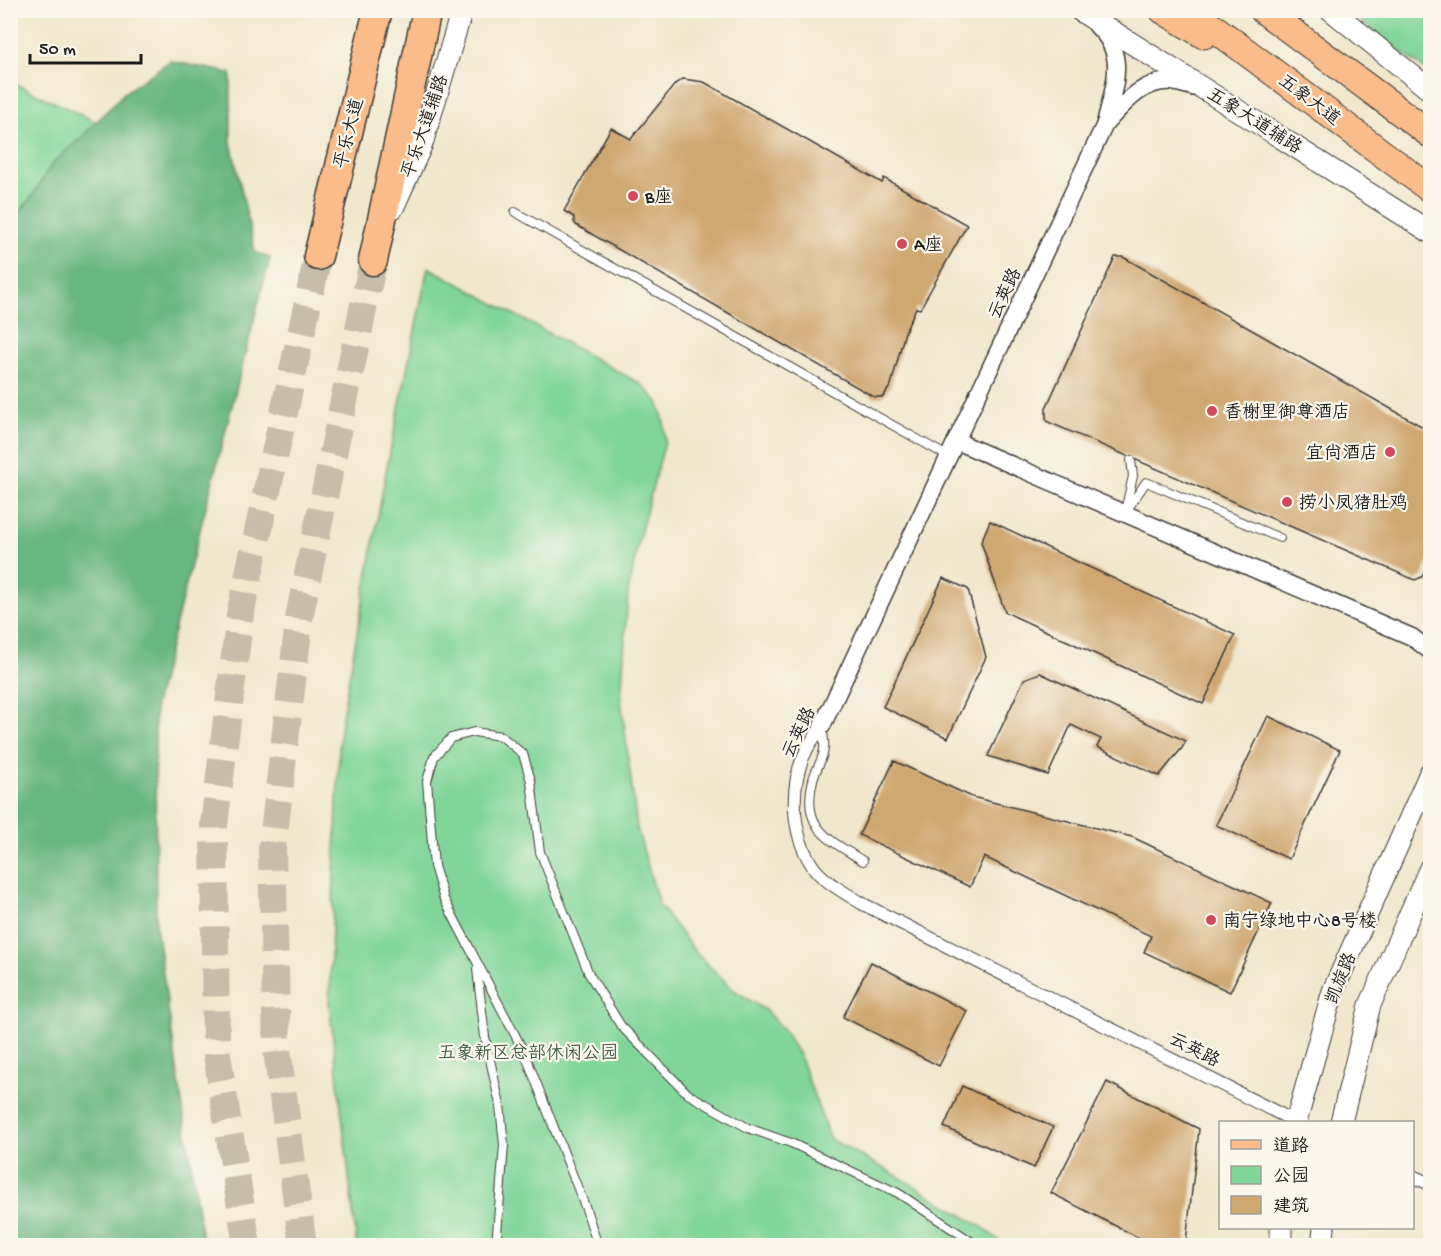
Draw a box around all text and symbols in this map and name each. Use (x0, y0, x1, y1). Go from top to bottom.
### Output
scale bar (30, 27, 141, 65)
text: 50 m (39, 40, 76, 61)
street label: 五象大道 (1273, 70, 1344, 131)
street label: 平乐大道辅路 (398, 72, 454, 181)
street label: 五象大道辅路 (1202, 84, 1306, 160)
street label: 平乐大道 (331, 96, 369, 171)
place label: B座 (644, 187, 672, 209)
marker: B座 (626, 189, 640, 203)
place label: A座 (914, 235, 943, 257)
marker: A座 (895, 237, 909, 251)
street label: 云英路 (984, 265, 1027, 323)
place label: 香榭里御尊酒店 (1224, 402, 1350, 424)
marker: 香榭里御尊酒店 (1205, 404, 1219, 418)
place label: 宜尚酒店 (1306, 443, 1378, 465)
marker: 宜尚酒店 (1383, 445, 1397, 459)
place label: 捞小凤猪肚鸡 (1299, 493, 1407, 515)
marker: 捞小凤猪肚鸡 (1280, 495, 1294, 509)
street label: 云英路 (778, 704, 822, 762)
place label: 南宁绿地中心8号楼 (1223, 911, 1377, 933)
marker: 南宁绿地中心8号楼 (1204, 913, 1218, 927)
street label: 凯旋路 (1322, 950, 1362, 1008)
street label: 云英路 (1165, 1029, 1223, 1073)
park label: 五象新区总部休闲公园 (438, 1043, 618, 1065)
legend (1219, 1121, 1414, 1229)
text: 道路 (1273, 1136, 1309, 1158)
text: 公园 (1273, 1166, 1309, 1188)
text: 建筑 (1273, 1196, 1309, 1218)

